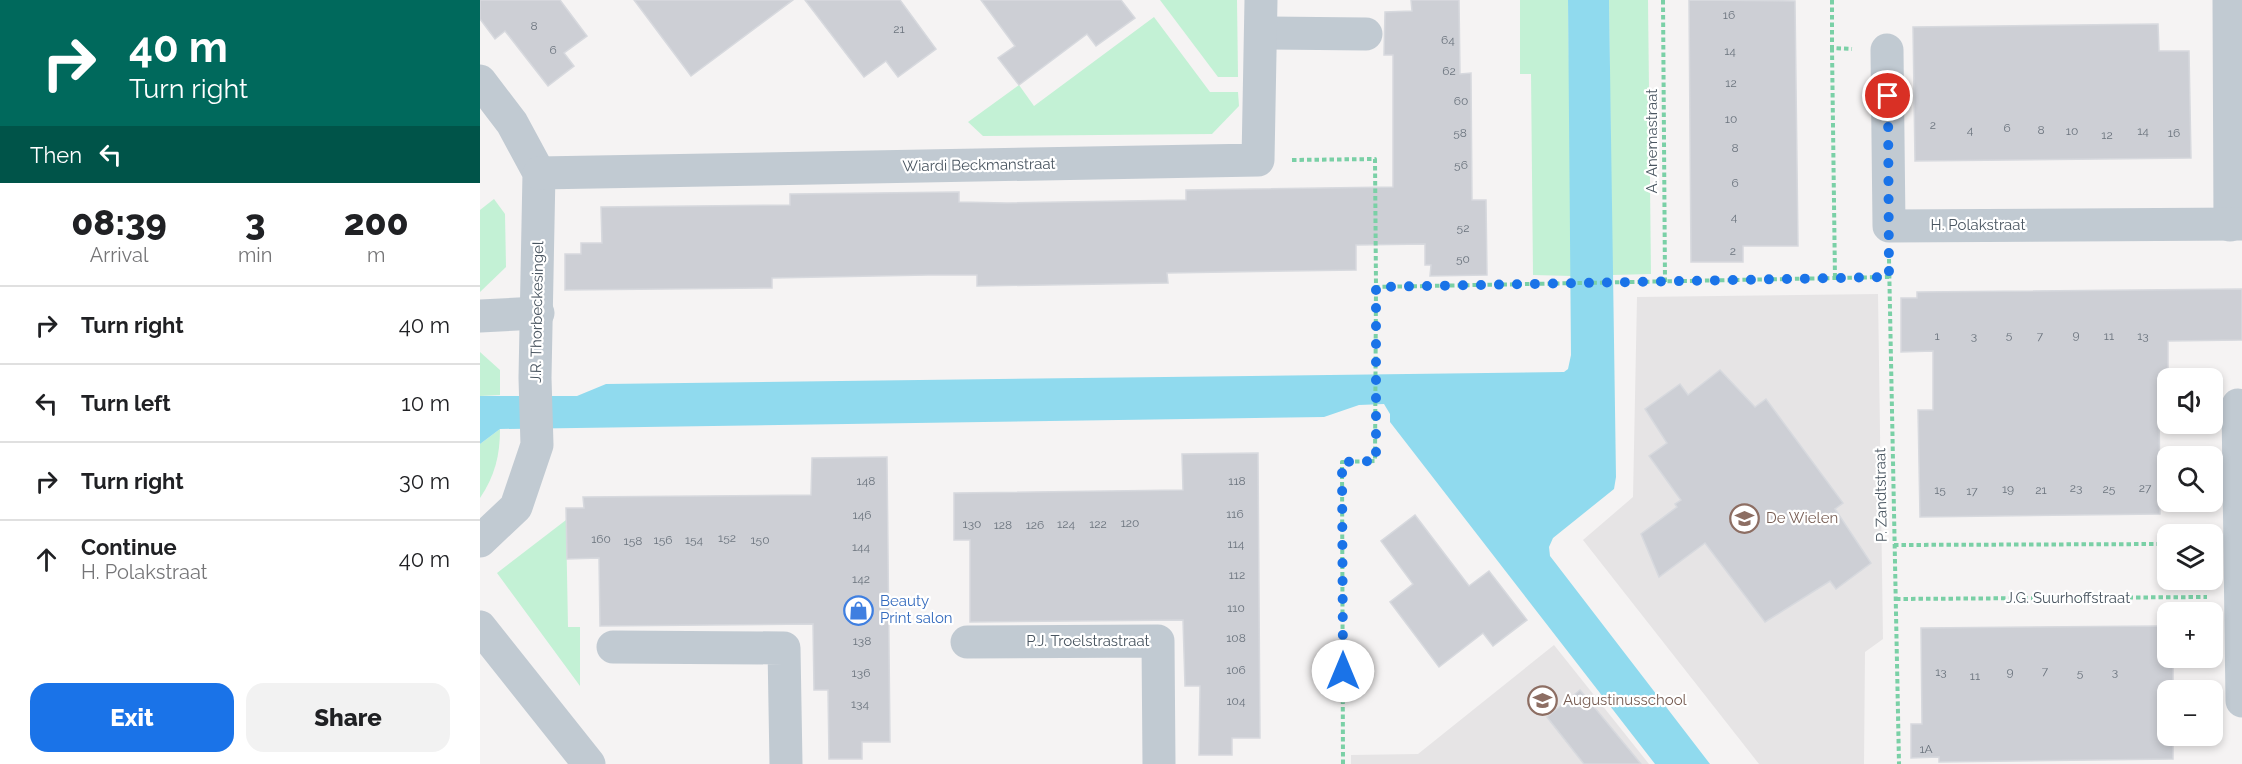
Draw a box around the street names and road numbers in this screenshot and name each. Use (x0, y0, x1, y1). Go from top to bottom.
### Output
street label: A. Anemastraat (1643, 89, 1661, 193)
street label: Wiardi Beckmanstraat (902, 155, 1056, 175)
street label: H. Polakstraat (1931, 216, 2025, 234)
street label: J.R. Thorbeckesingel (527, 240, 547, 383)
street label: P. Zandtstraat (1871, 448, 1891, 542)
street label: J.G. Suurhoffstraat (2006, 589, 2130, 607)
street label: P.J. Troelstrastraat (1026, 632, 1150, 650)

